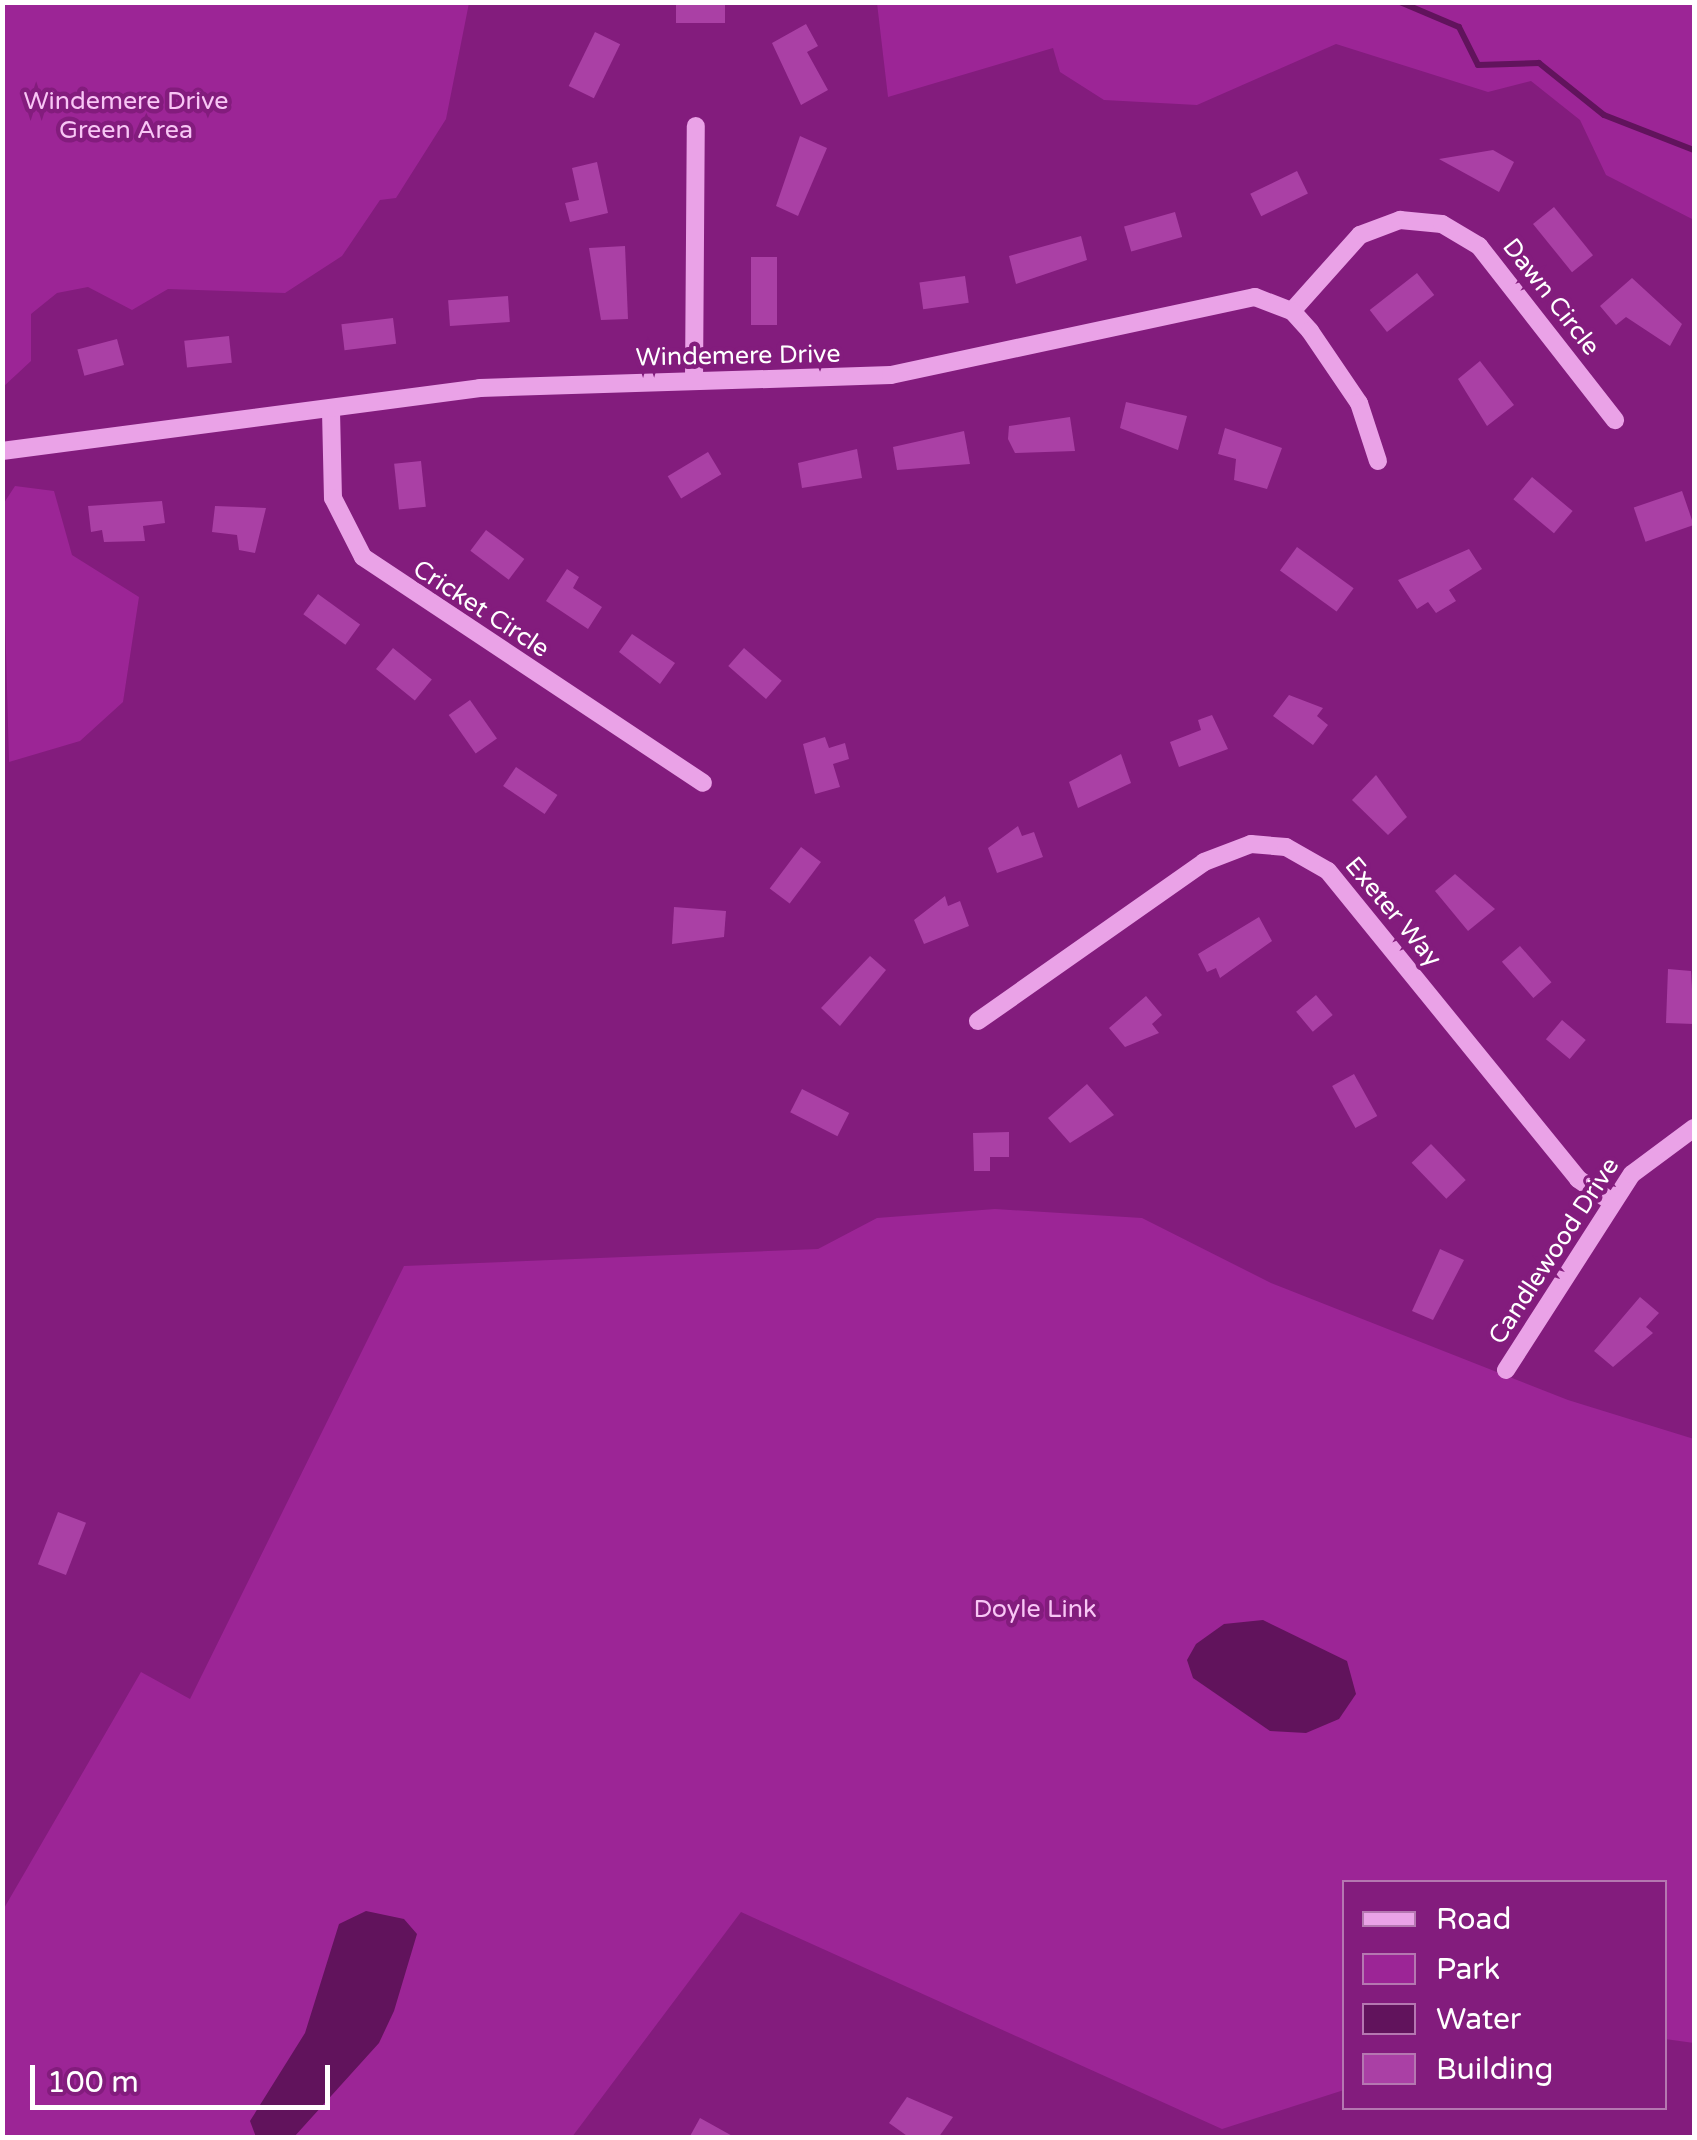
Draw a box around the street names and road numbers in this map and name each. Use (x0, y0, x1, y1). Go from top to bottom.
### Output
street label: Dawn Circle (1496, 232, 1606, 362)
street label: Windemere Drive (635, 339, 841, 373)
street label: Cricket Circle (407, 554, 555, 664)
street label: Exeter Way (1338, 851, 1448, 973)
street label: Candlewood Drive (1482, 1152, 1626, 1350)

